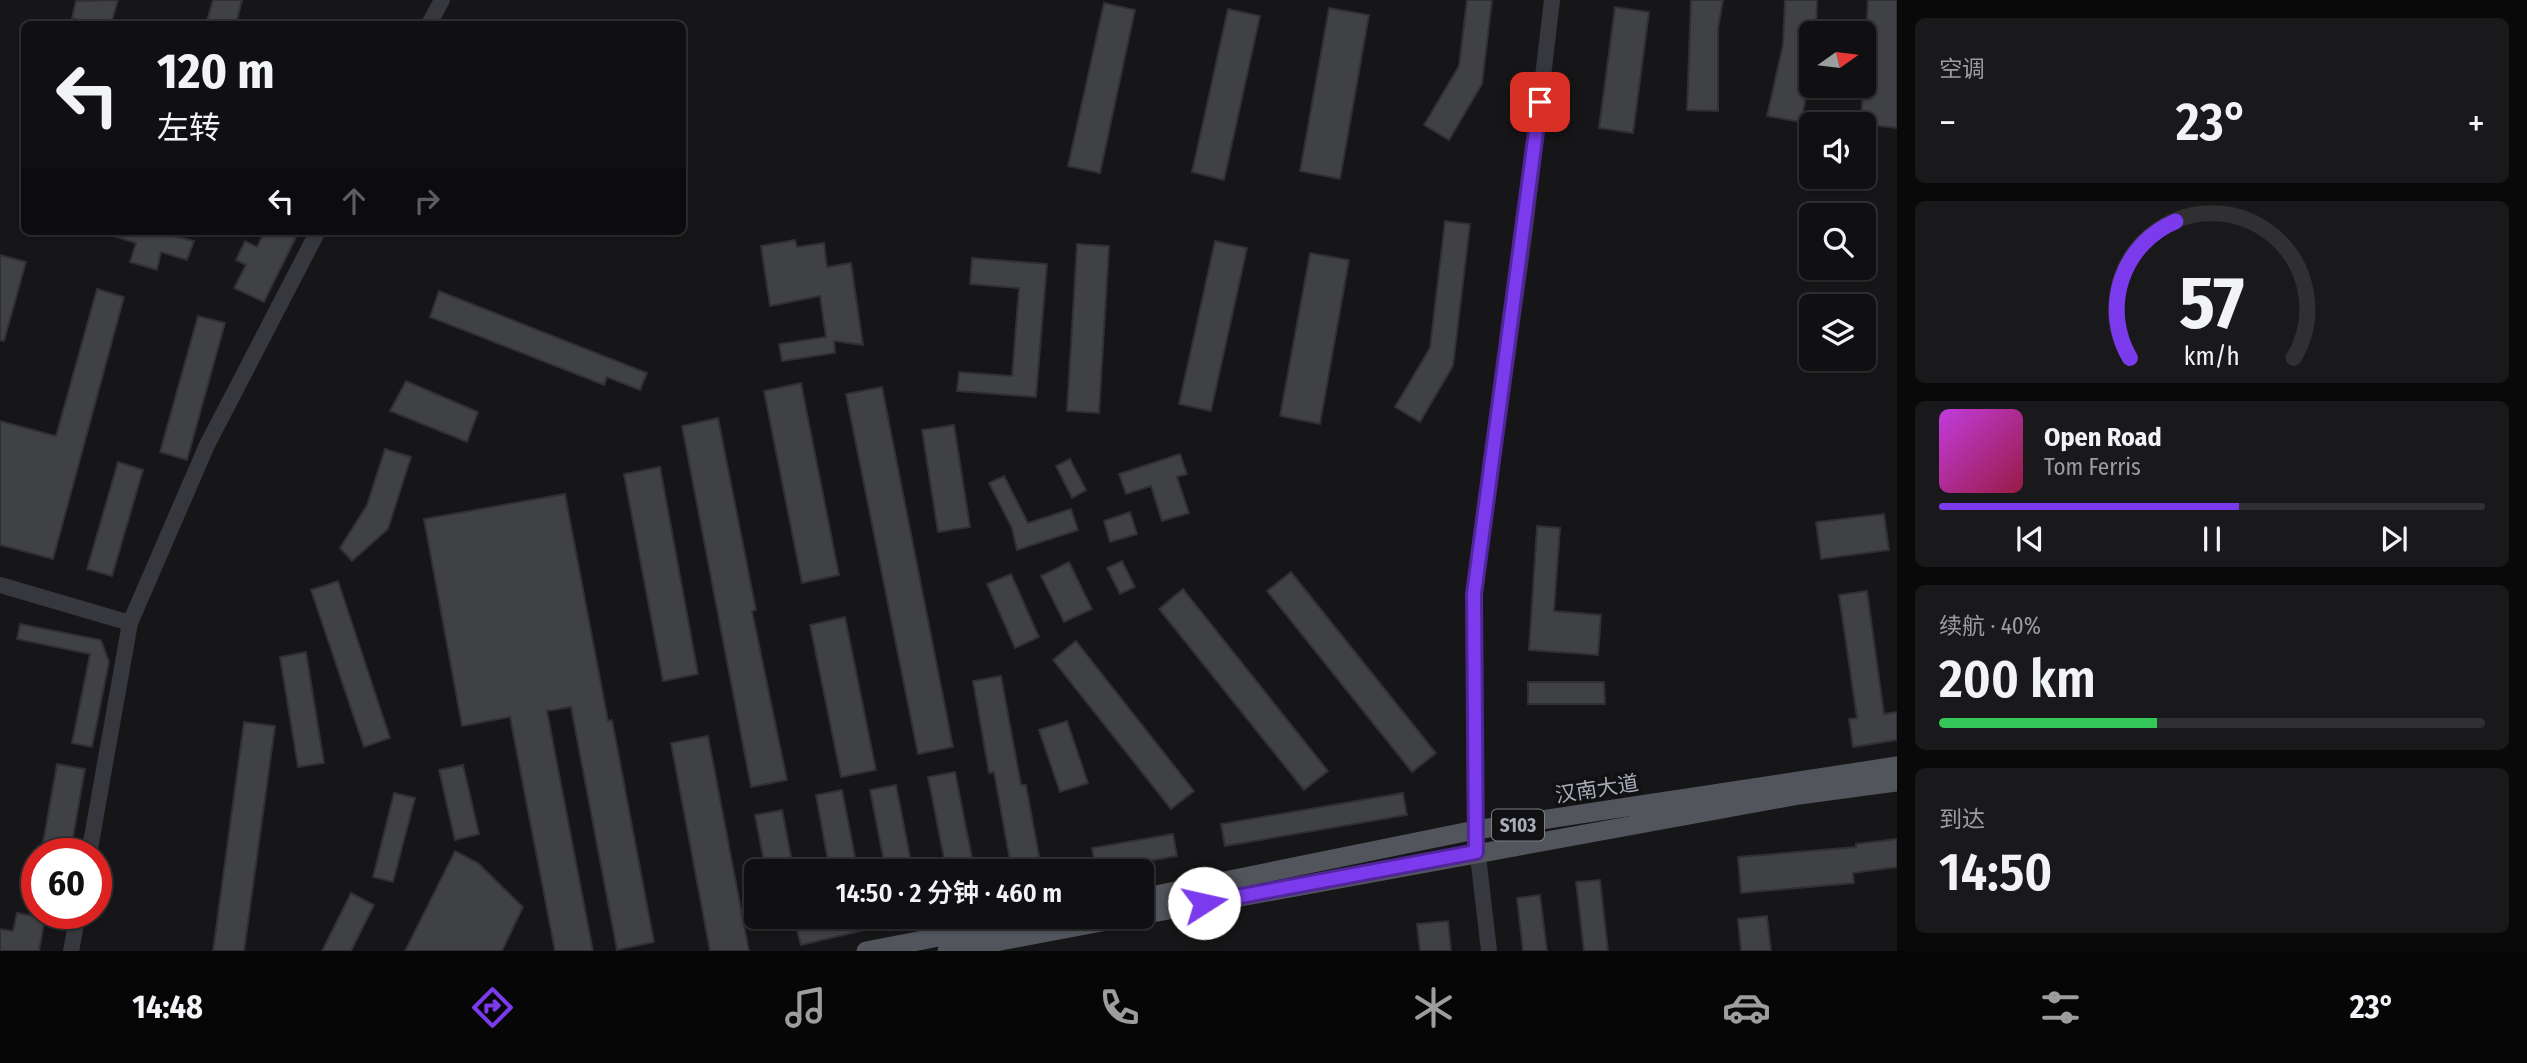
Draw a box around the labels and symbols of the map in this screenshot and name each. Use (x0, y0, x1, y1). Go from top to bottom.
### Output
north arrow (1799, 21, 1876, 98)
pin (1510, 72, 1570, 132)
street label: 汉南大道 (1553, 770, 1641, 808)
road number: S103 (1492, 810, 1544, 840)
speed limit sign: 60 (21, 838, 112, 929)
position arrow (1167, 866, 1241, 940)

